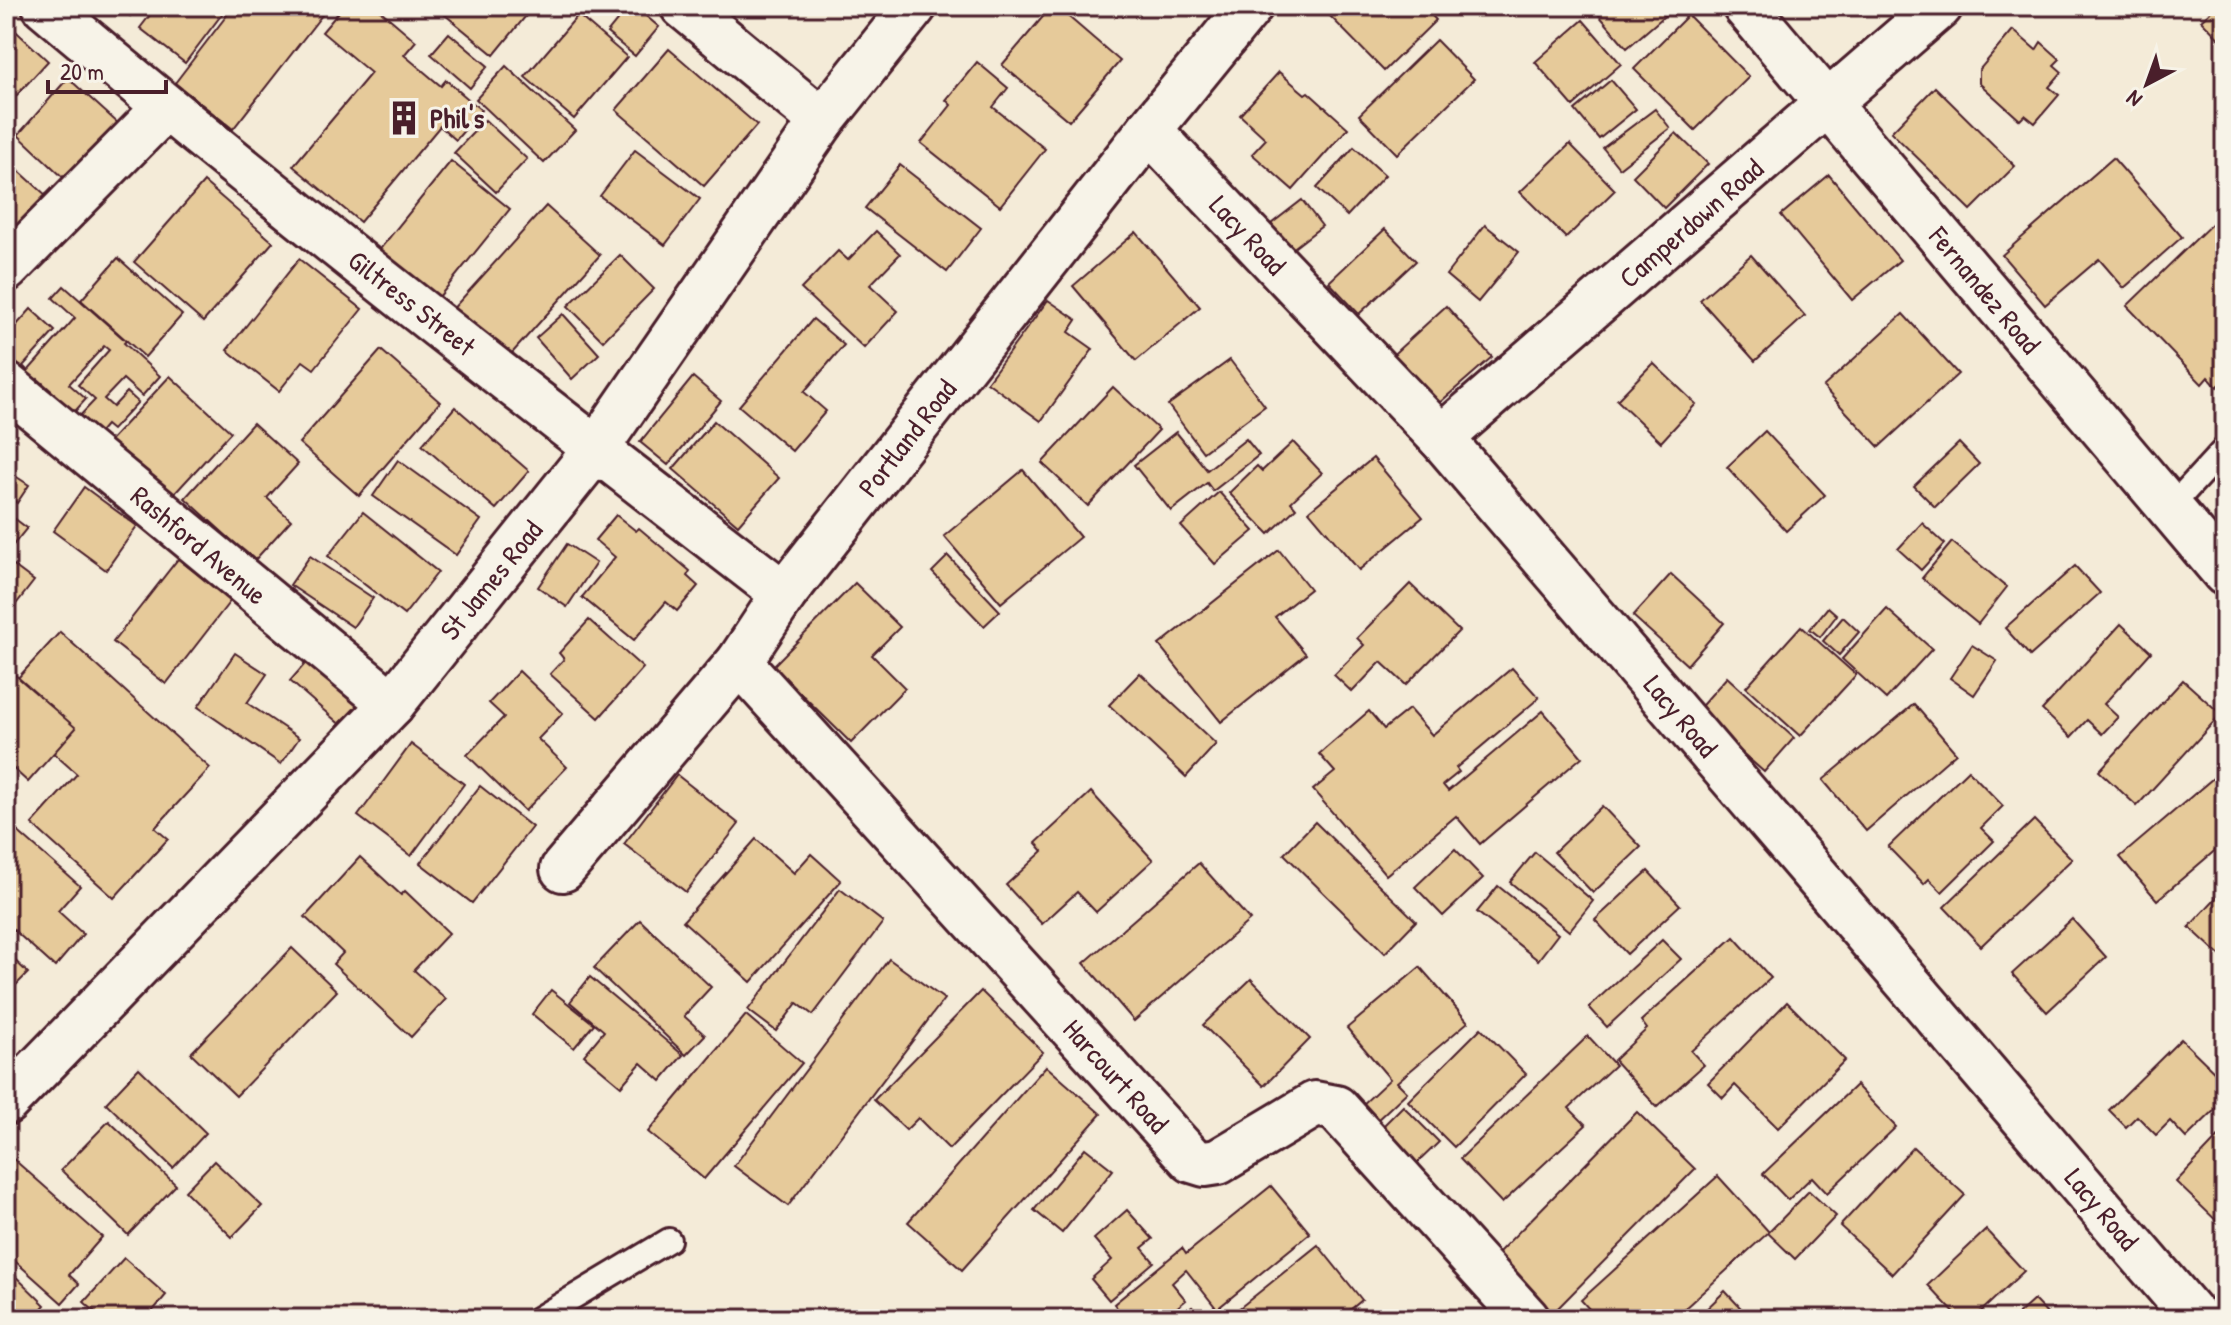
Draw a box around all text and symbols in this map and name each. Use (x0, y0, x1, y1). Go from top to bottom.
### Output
scale bar (48, 44, 166, 94)
north arrow (2107, 44, 2187, 124)
text: 20 m (60, 55, 104, 87)
text: N (2119, 84, 2148, 114)
building icon: Phil's (385, 99, 423, 137)
place label: Phil's (430, 99, 485, 137)
street label: Camperdown Road (1611, 150, 1771, 296)
street label: Lacy Road (1201, 187, 1295, 283)
street label: Fernandez Road (1920, 218, 2049, 362)
street label: Giltress Street (340, 241, 484, 365)
street label: Portland Road (849, 371, 965, 505)
street label: Rashford Avenue (123, 477, 275, 613)
street label: St James Road (431, 512, 551, 648)
street label: Lacy Road (1635, 667, 1727, 765)
street label: Harcourt Road (1055, 1011, 1177, 1141)
street label: Lacy Road (2056, 1160, 2148, 1258)

